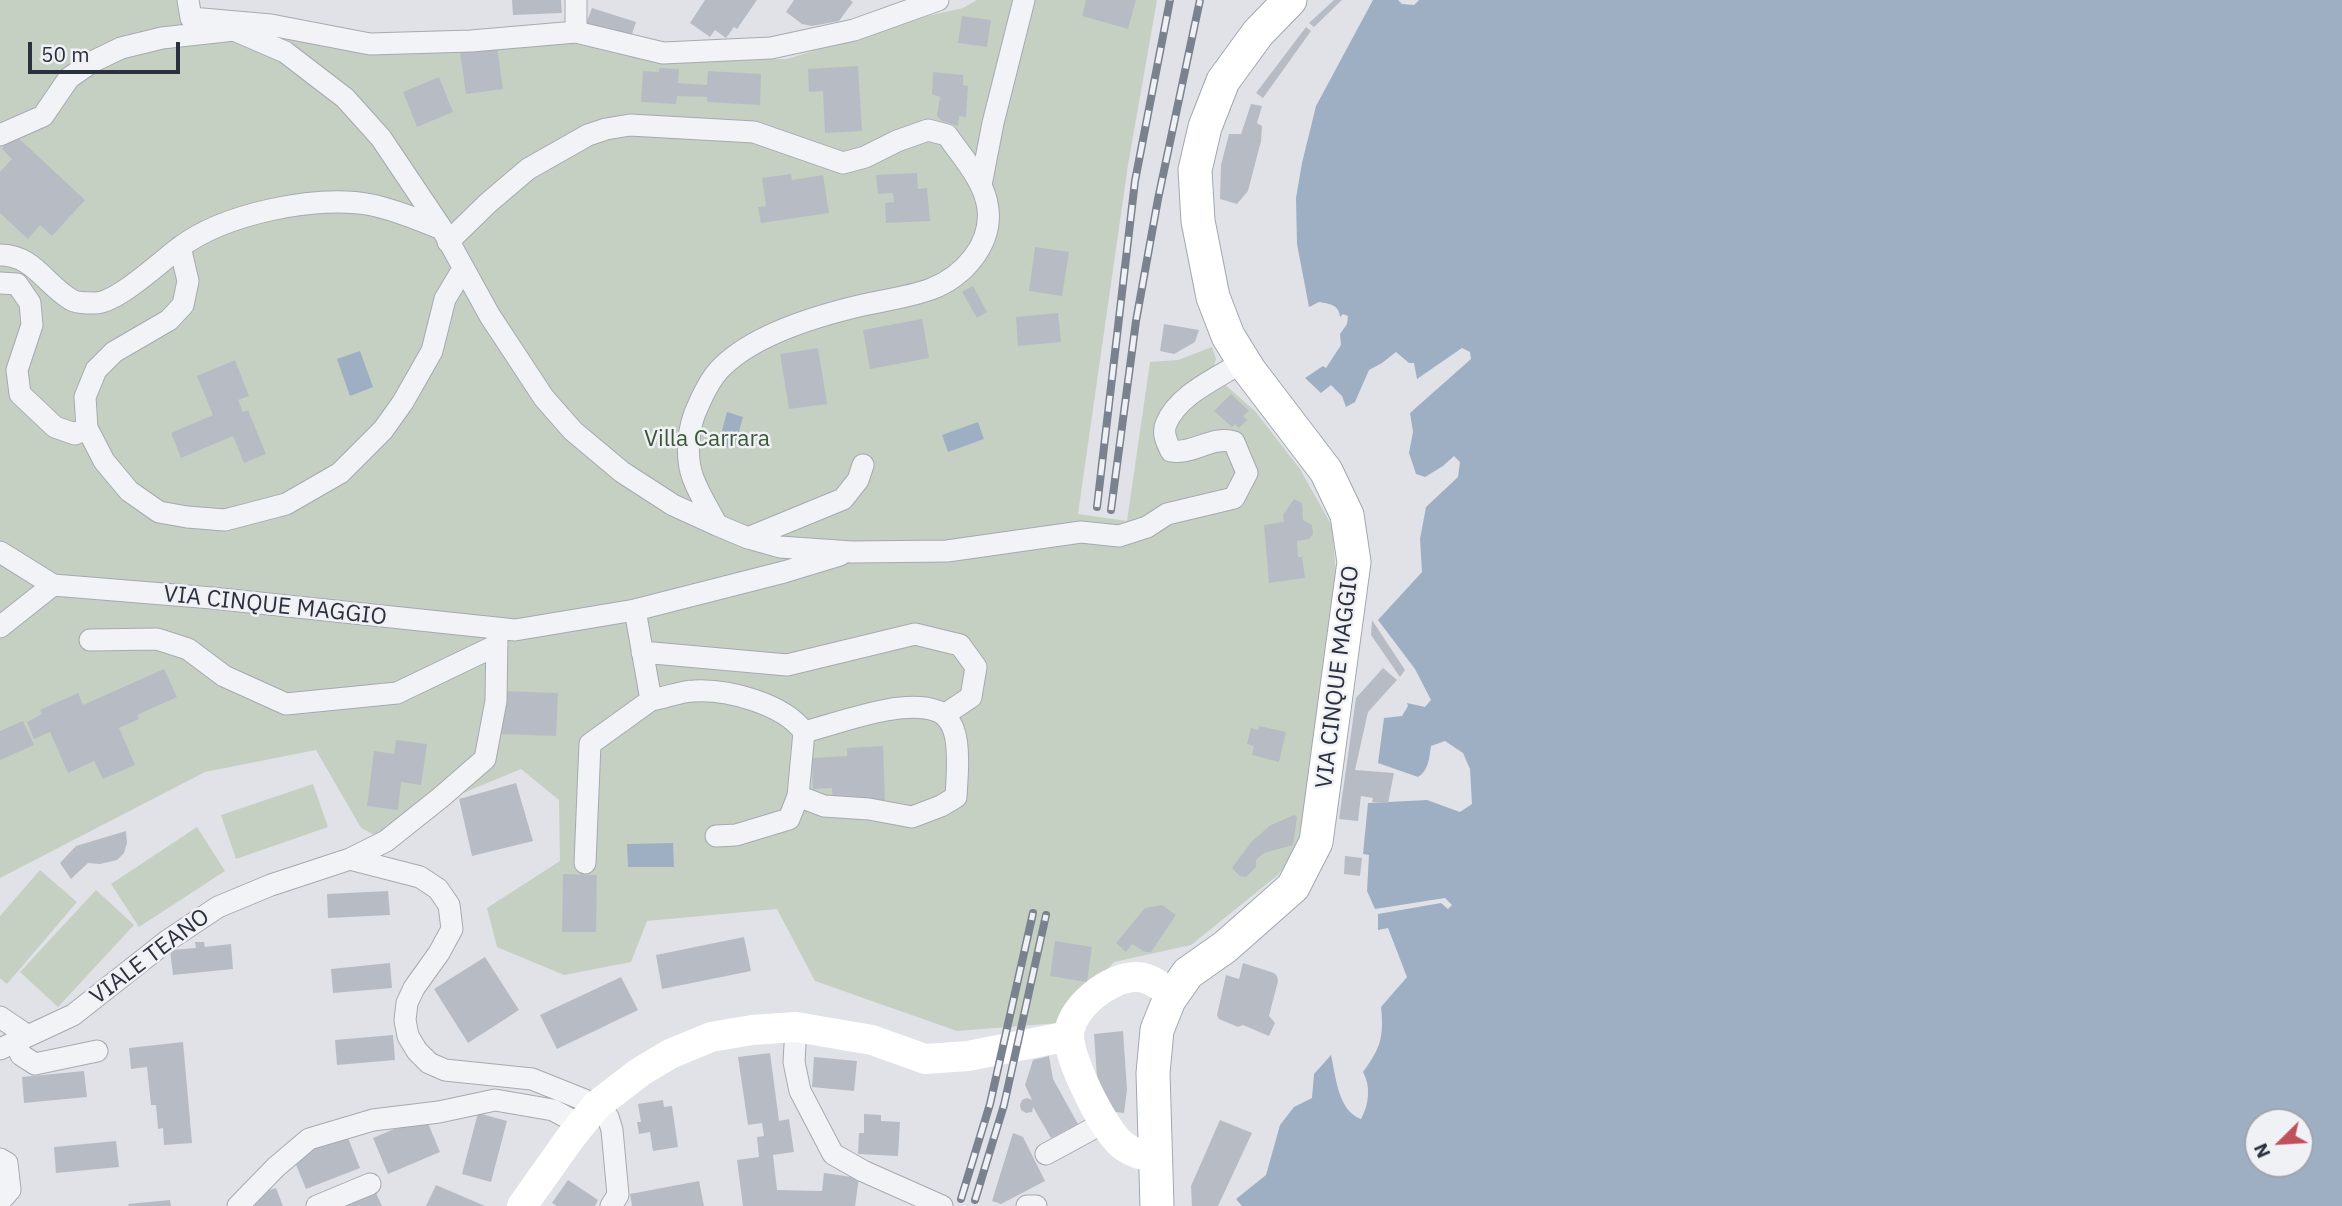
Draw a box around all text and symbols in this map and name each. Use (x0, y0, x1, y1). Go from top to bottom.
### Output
scale bar (32, 28, 184, 72)
text: 50 m (41, 40, 90, 68)
park label: Villa Carrara (644, 425, 770, 453)
street label: VIA CINQUE MAGGIO (1311, 564, 1365, 790)
street label: VIA CINQUE MAGGIO (162, 581, 388, 631)
street label: VIALE TEANO (85, 903, 215, 1011)
north arrow (2244, 1108, 2314, 1178)
text: N (2248, 1140, 2275, 1162)

